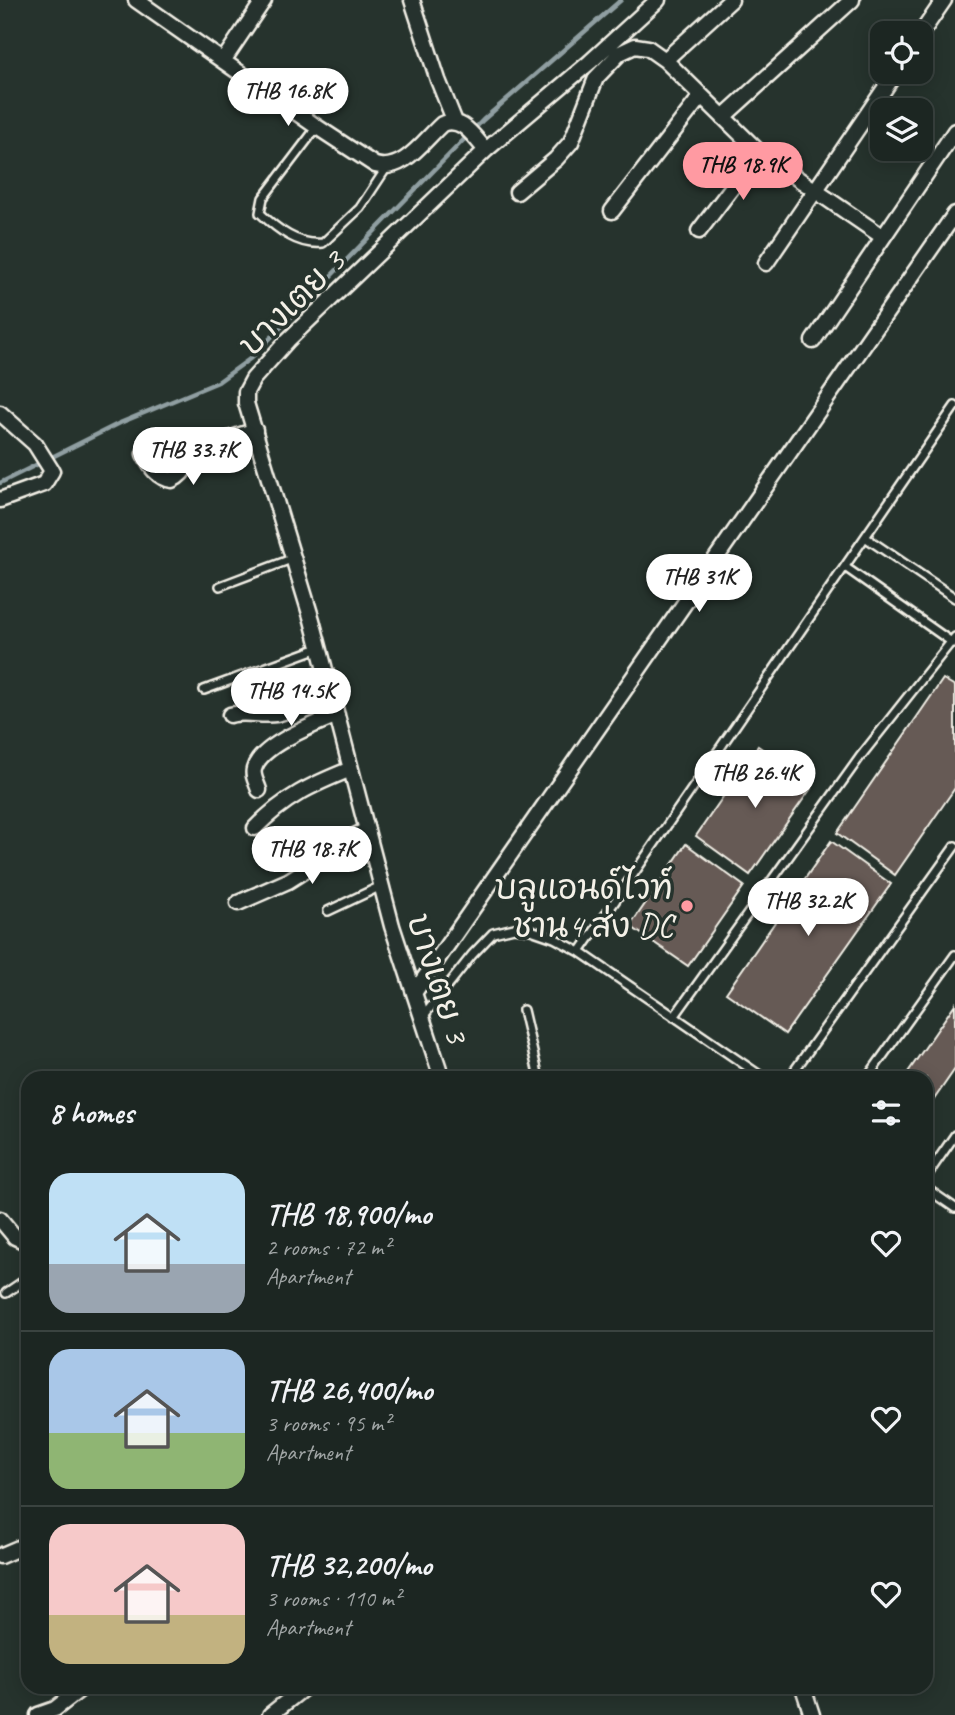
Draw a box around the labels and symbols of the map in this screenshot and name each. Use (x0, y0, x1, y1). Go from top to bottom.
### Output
pin: THB 16.8K (208, 68, 368, 128)
pin: THB 18.9K (663, 142, 823, 202)
street label: บางเตย 3 (230, 239, 355, 365)
pin: THB 33.7K (113, 428, 273, 487)
pin: THB 31K (634, 554, 764, 614)
pin: THB 14.5K (211, 668, 371, 728)
pin: THB 26.4K (675, 750, 835, 810)
pin: THB 18.7K (232, 826, 392, 886)
place label: บลูแอนด์ไวท์ ชาน4 ส่ง DC (495, 865, 677, 947)
pin: THB 32.2K (728, 878, 888, 938)
marker: บลูแอนด์ไวท์ ชาน4 ส่ง DC (679, 898, 695, 914)
street label: บางเตย 3 (398, 909, 479, 1050)

